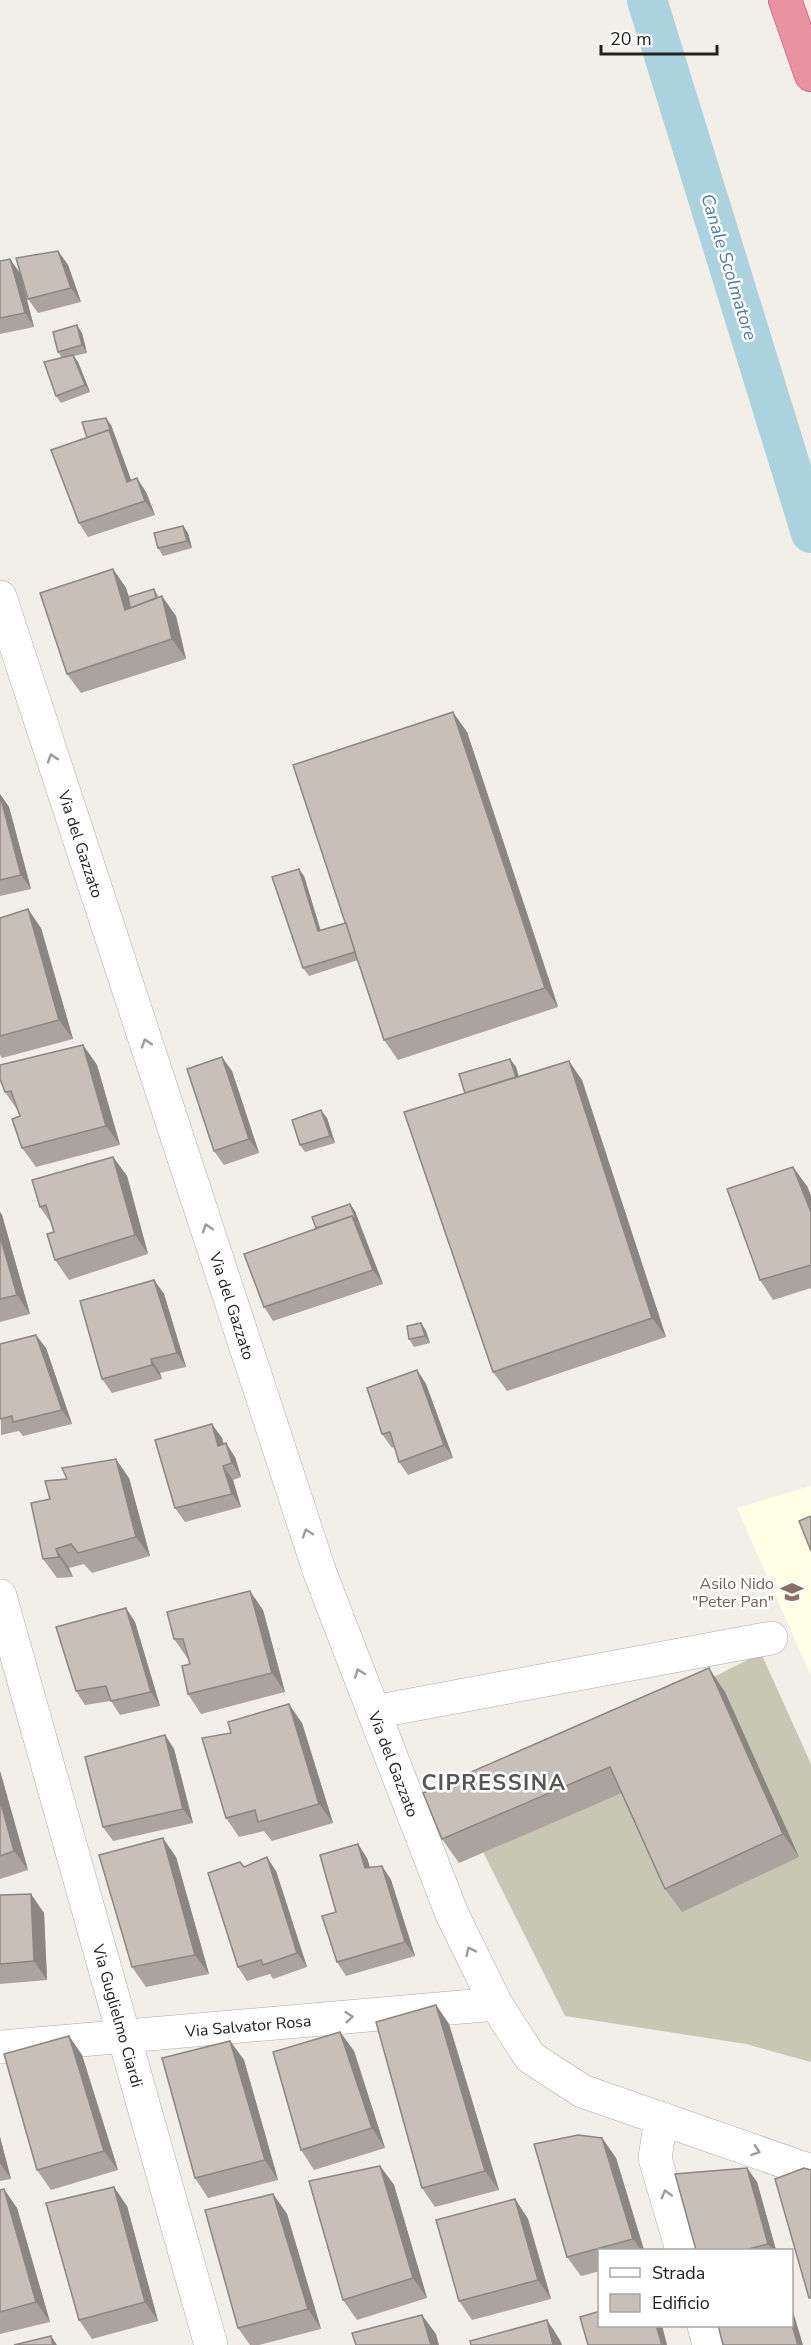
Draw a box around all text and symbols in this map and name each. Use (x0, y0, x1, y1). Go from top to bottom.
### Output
scale bar (601, 18, 716, 56)
text: 20 m (610, 27, 652, 51)
water label: Canale Scolmatore (695, 191, 763, 344)
one-way arrow (47, 753, 60, 764)
street label: Via del Gazzato (52, 787, 108, 901)
one-way arrow (141, 1038, 153, 1049)
one-way arrow (202, 1223, 214, 1234)
street label: Via del Gazzato (203, 1249, 259, 1363)
one-way arrow (302, 1528, 314, 1539)
place label: Asilo Nido "Peter Pan" (692, 1573, 774, 1613)
school or university icon: Asilo Nido "Peter Pan" (779, 1579, 805, 1605)
one-way arrow (354, 1668, 366, 1679)
street label: Via del Gazzato (362, 1707, 424, 1821)
district label: CIPRESSINA (421, 1768, 567, 1798)
street label: Via Guglielmo Ciardi (86, 1941, 148, 2090)
one-way arrow (466, 1947, 478, 1958)
street label: Via Salvator Rosa (183, 2010, 312, 2043)
one-way arrow (345, 2011, 354, 2024)
one-way arrow (751, 2144, 761, 2157)
one-way arrow (661, 2189, 673, 2200)
legend (598, 2249, 793, 2327)
text: Strada (652, 2261, 705, 2285)
text: Edificio (652, 2291, 710, 2315)

